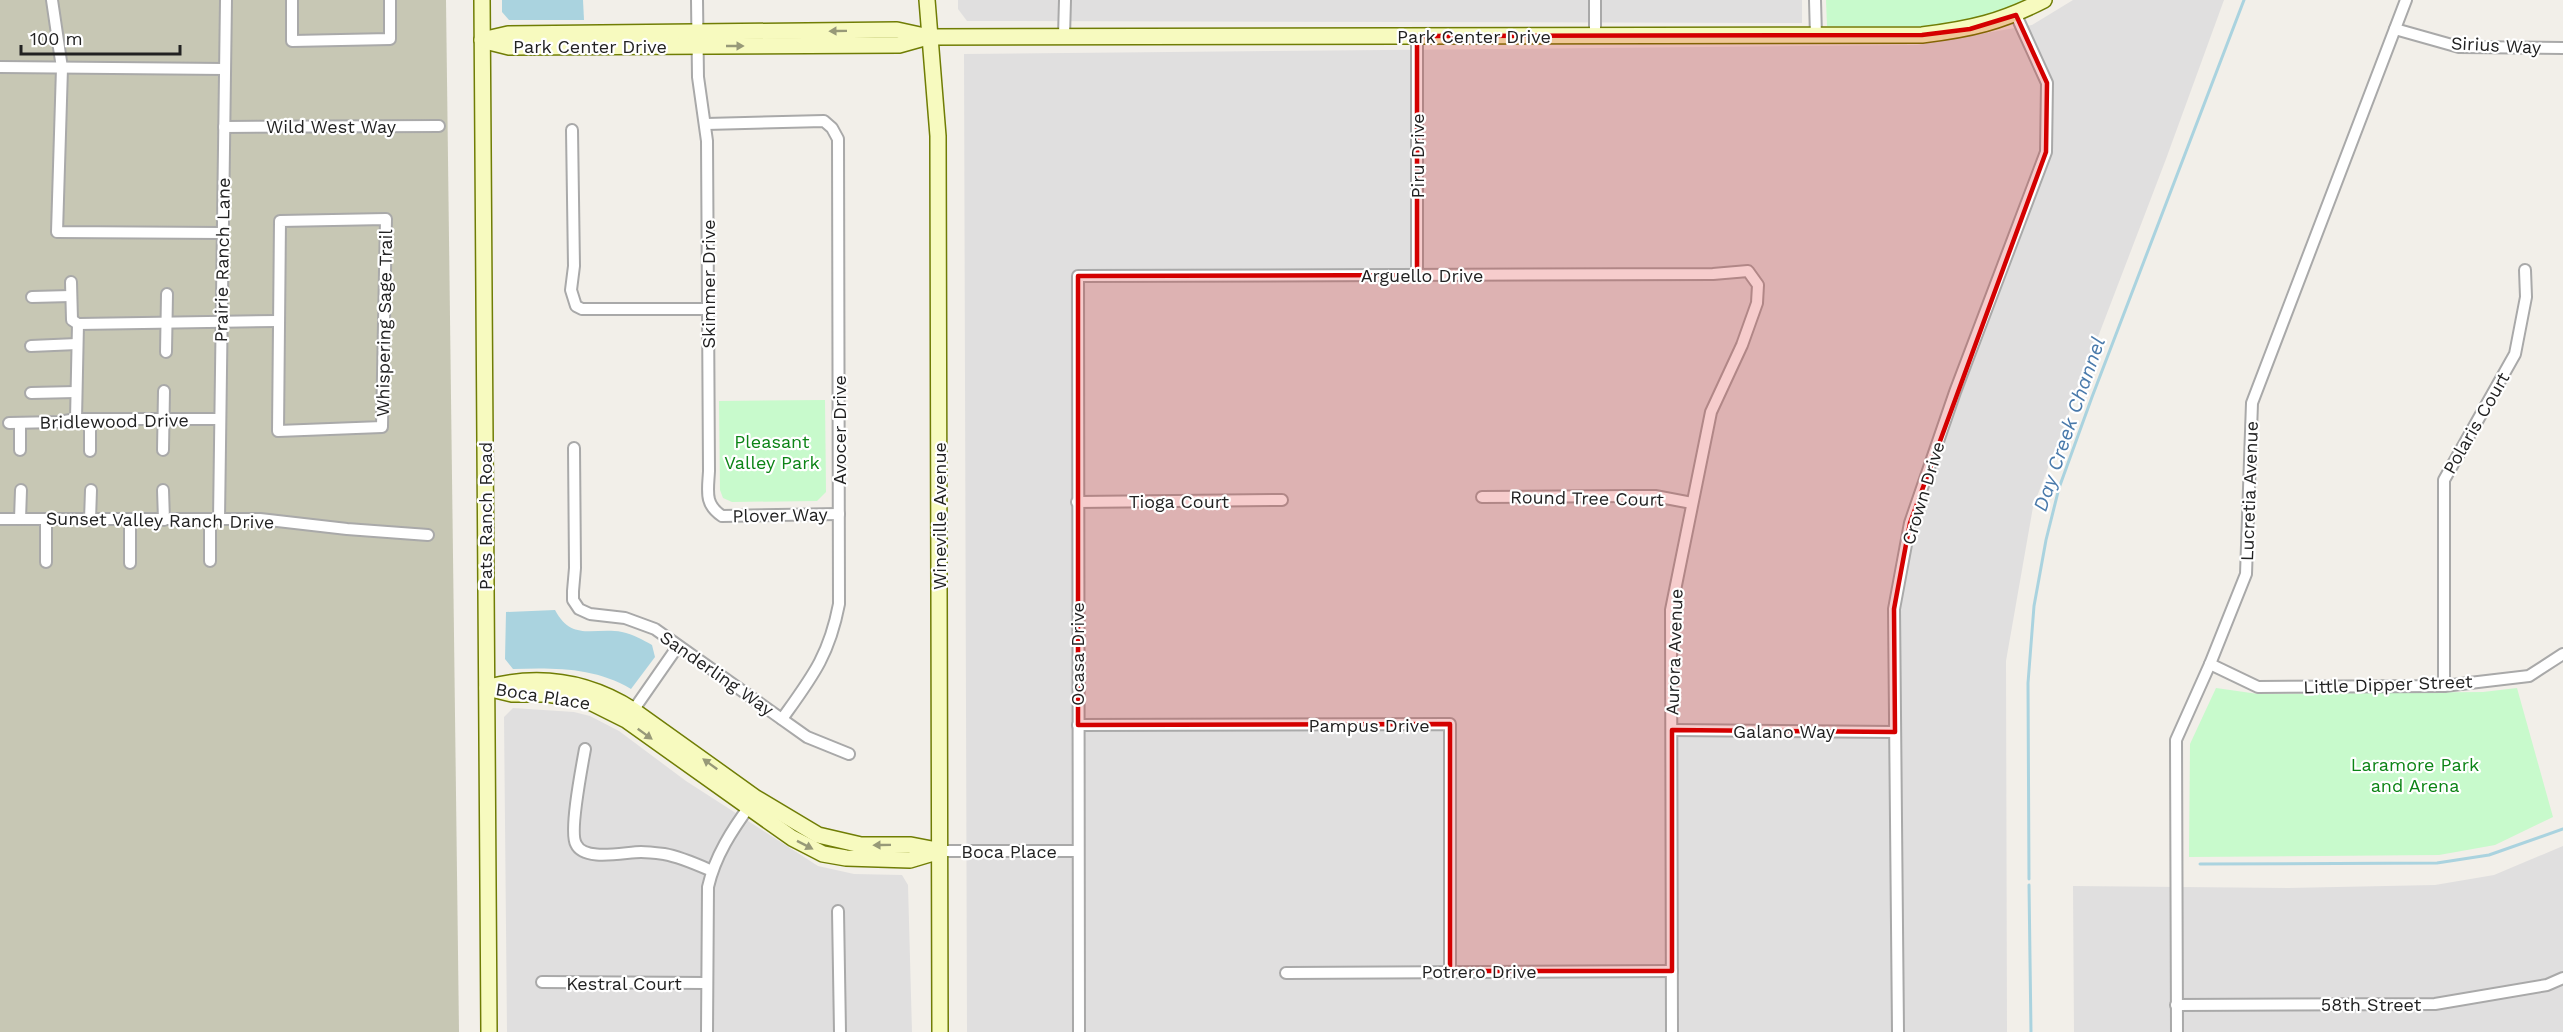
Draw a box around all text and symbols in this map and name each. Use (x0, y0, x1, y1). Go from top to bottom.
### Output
scale bar (21, 18, 180, 56)
one-way arrow (829, 26, 848, 36)
street label: Park Center Drive (1397, 26, 1551, 47)
text: 100 m (30, 28, 83, 49)
street label: Sirius Way (2450, 32, 2542, 58)
street label: Park Center Drive (513, 36, 667, 57)
one-way arrow (726, 41, 745, 51)
street label: Piru Drive (1407, 113, 1428, 199)
street label: Wild West Way (266, 116, 397, 137)
street label: Prairie Ranch Lane (210, 177, 234, 343)
street label: Skimmer Drive (698, 219, 719, 349)
street label: Whispering Sage Trail (372, 228, 396, 417)
street label: Arguello Drive (1361, 265, 1483, 286)
water label: Day Creek Channel (2028, 334, 2110, 514)
street label: Polaris Court (2438, 368, 2514, 477)
street label: Avocer Drive (829, 375, 850, 485)
street label: Bridlewood Drive (39, 409, 189, 433)
street label: Lucretia Avenue (2236, 421, 2262, 561)
park label: Pleasant Valley Park (724, 431, 820, 473)
street label: Crown Drive (1897, 439, 1949, 547)
street label: Pats Ranch Road (475, 442, 496, 590)
street label: Wineville Avenue (929, 442, 950, 590)
street label: Round Tree Court (1510, 486, 1665, 510)
street label: Tioga Court (1129, 491, 1230, 512)
street label: Plover Way (732, 504, 828, 526)
street label: Sunset Valley Ranch Drive (46, 508, 274, 532)
street label: Aurora Avenue (1661, 588, 1687, 716)
street label: Ocasa Drive (1067, 602, 1088, 706)
street label: Sanderling Way (656, 626, 778, 720)
street label: Little Dipper Street (2303, 671, 2473, 697)
street label: Boca Place (494, 678, 592, 714)
street label: Pampus Drive (1308, 715, 1430, 736)
street label: Galano Way (1733, 721, 1836, 742)
one-way arrow (637, 728, 653, 740)
park label: Laramore Park and Arena (2351, 754, 2479, 796)
one-way arrow (702, 759, 718, 770)
one-way arrow (797, 840, 814, 850)
one-way arrow (872, 840, 891, 850)
street label: Boca Place (961, 841, 1057, 862)
street label: Potrero Drive (1421, 961, 1537, 982)
street label: Kestral Court (566, 973, 682, 994)
street label: 58th Street (2321, 994, 2422, 1015)

